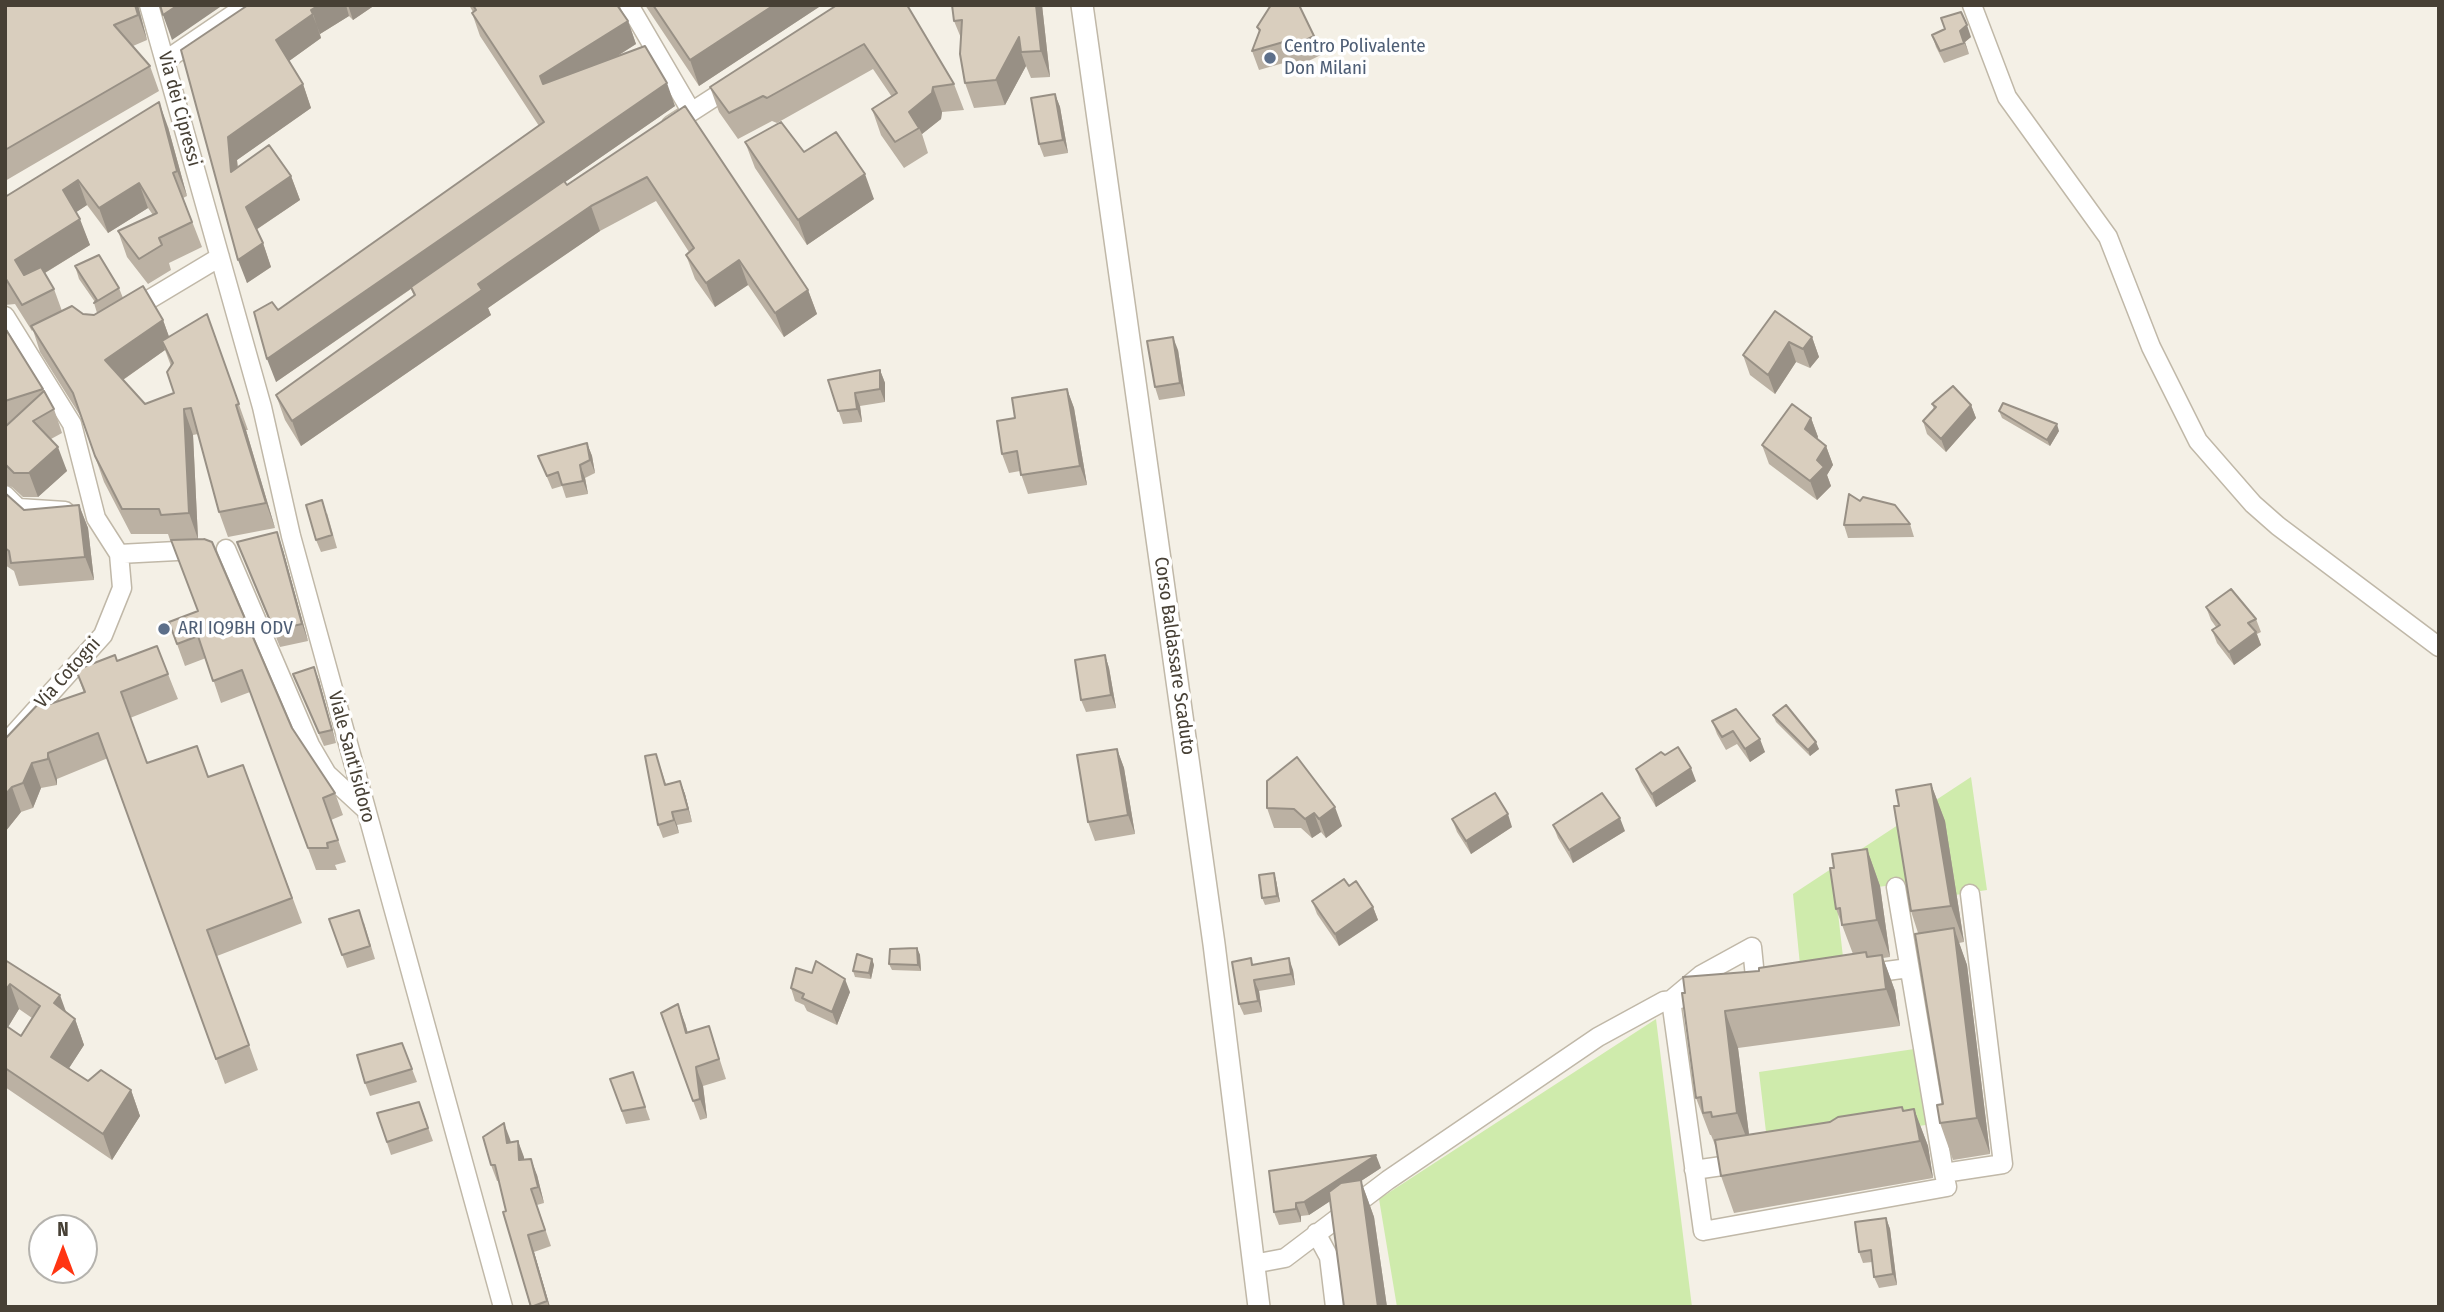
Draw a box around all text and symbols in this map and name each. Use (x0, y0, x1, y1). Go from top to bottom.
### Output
place label: Centro Polivalente Don Milani (1284, 36, 1426, 80)
street label: Via dei Cipressi (153, 49, 205, 169)
marker: Centro Polivalente Don Milani (1262, 50, 1278, 66)
street label: Corso Baldassare Scaduto (1149, 555, 1199, 757)
place label: ARI IQ9BH ODV (178, 618, 293, 640)
marker: ARI IQ9BH ODV (156, 621, 172, 637)
street label: Via Cotogni (30, 633, 106, 713)
street label: Viale Sant'Isidoro (323, 689, 379, 825)
north arrow (28, 1214, 98, 1284)
text: N (57, 1218, 69, 1241)

